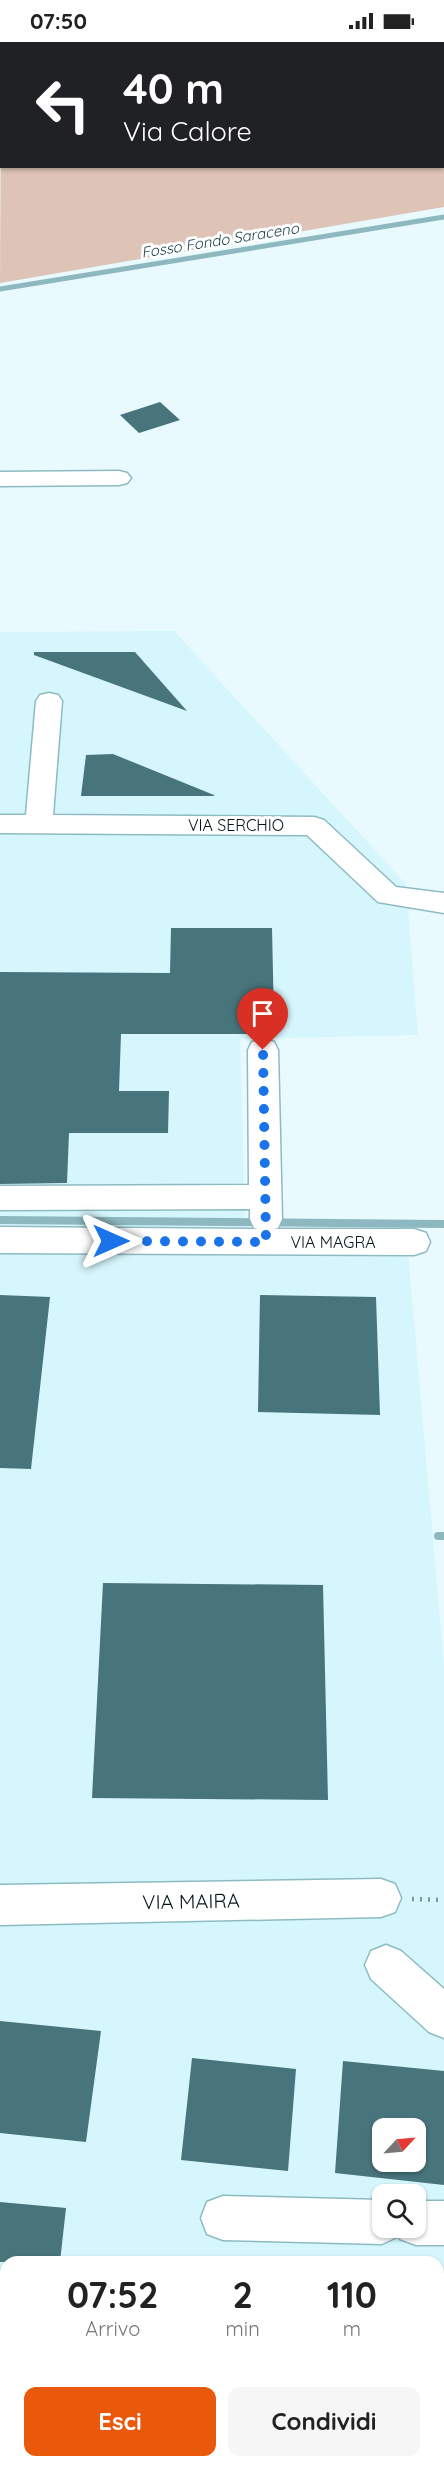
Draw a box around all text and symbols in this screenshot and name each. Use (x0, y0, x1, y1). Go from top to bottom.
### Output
text: 07:50 (30, 7, 87, 35)
text: 40 m (123, 62, 224, 115)
icon: left (24, 66, 102, 144)
text: Via Calore (123, 114, 252, 148)
water label: Fosso Fondo Saraceno (140, 218, 301, 262)
street label: VIA SERCHIO (188, 815, 284, 835)
pin (237, 988, 288, 1050)
icon: arrive (246, 997, 279, 1030)
position arrow (79, 1209, 143, 1273)
street label: VIA MAGRA (290, 1232, 376, 1252)
street label: VIA MAIRA (142, 1888, 240, 1914)
north arrow (372, 2118, 426, 2172)
map controls (372, 2118, 426, 2238)
button: search (372, 2184, 426, 2238)
text: 07:52 (67, 2272, 159, 2317)
text: 2 (232, 2272, 253, 2317)
text: 110 (327, 2272, 377, 2317)
text: Arrivo (85, 2316, 140, 2341)
text: min (226, 2316, 260, 2341)
text: m (343, 2316, 361, 2341)
button: Esci (24, 2387, 216, 2456)
button: Condividi (228, 2387, 420, 2456)

